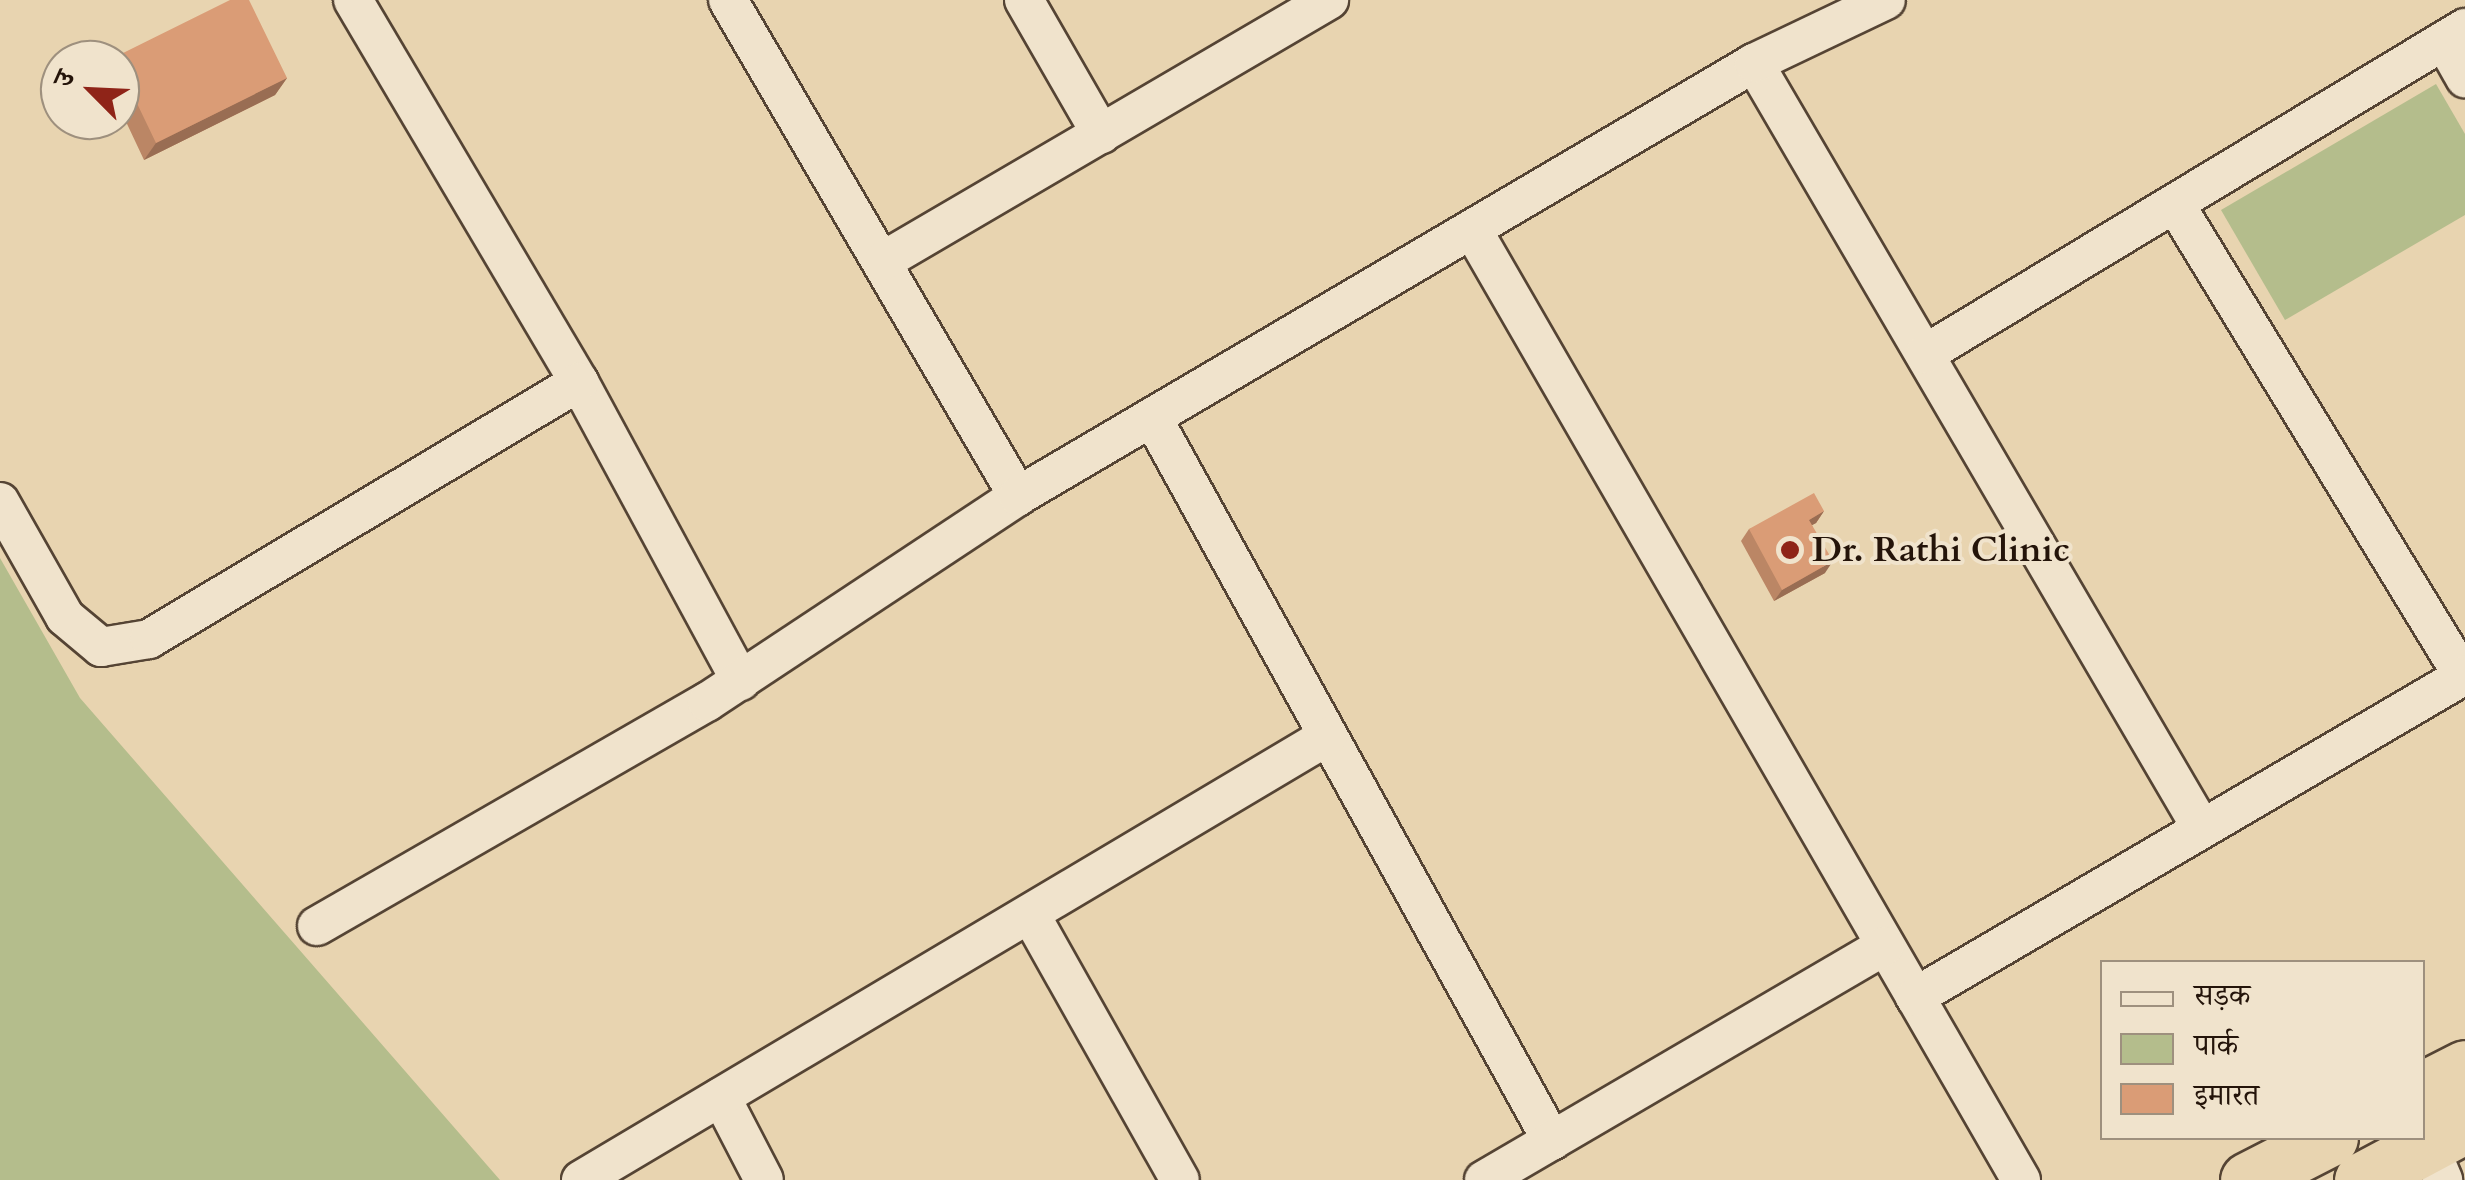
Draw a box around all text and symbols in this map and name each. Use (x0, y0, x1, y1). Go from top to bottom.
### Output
north arrow (40, 40, 140, 140)
text: उ (44, 64, 85, 93)
place label: Dr. Rathi Clinic (1812, 529, 2070, 571)
marker: Dr. Rathi Clinic (1777, 537, 1803, 563)
legend (2100, 960, 2425, 1140)
text: सड़क (2194, 975, 2250, 1016)
text: पार्क (2194, 1025, 2238, 1066)
text: इमारत (2194, 1075, 2259, 1116)

